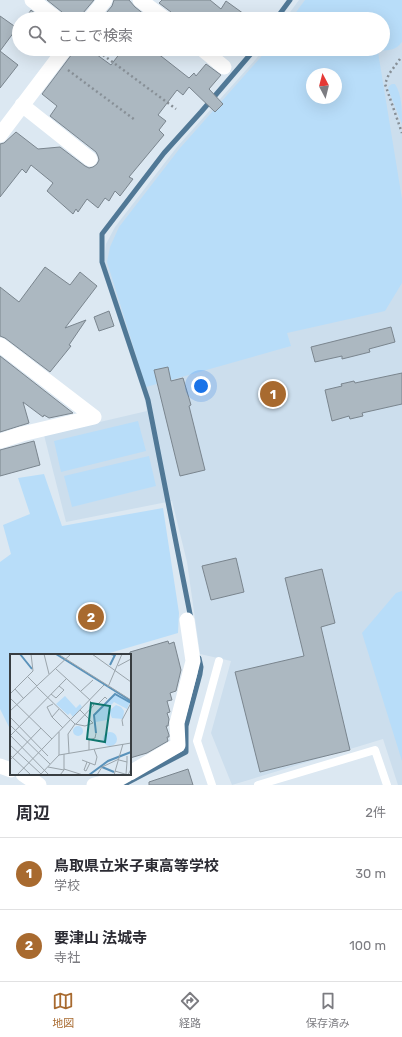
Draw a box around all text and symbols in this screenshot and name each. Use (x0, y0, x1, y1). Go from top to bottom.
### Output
search box (12, 12, 390, 56)
icon: search (26, 23, 48, 45)
text: ここで検索 (58, 27, 133, 45)
north arrow (306, 68, 342, 104)
your location (191, 376, 211, 396)
pin: 1 (260, 379, 286, 409)
pin: 2 (78, 602, 104, 632)
inset map (10, 654, 131, 775)
text: 周辺 (16, 803, 50, 823)
text: 2件 (365, 805, 386, 820)
text: 鳥取県立米子東高等学校 (54, 857, 219, 875)
text: 1 (26, 866, 32, 881)
text: 30 m (355, 866, 386, 881)
text: 学校 (54, 878, 80, 893)
text: 要津山 法城寺 (54, 929, 147, 947)
text: 2 (25, 938, 33, 953)
text: 100 m (349, 938, 386, 953)
text: 寺社 (54, 950, 80, 965)
tab: 地図 (52, 990, 74, 1030)
tab: 経路 (179, 990, 201, 1030)
tab: 保存済み (306, 990, 350, 1030)

